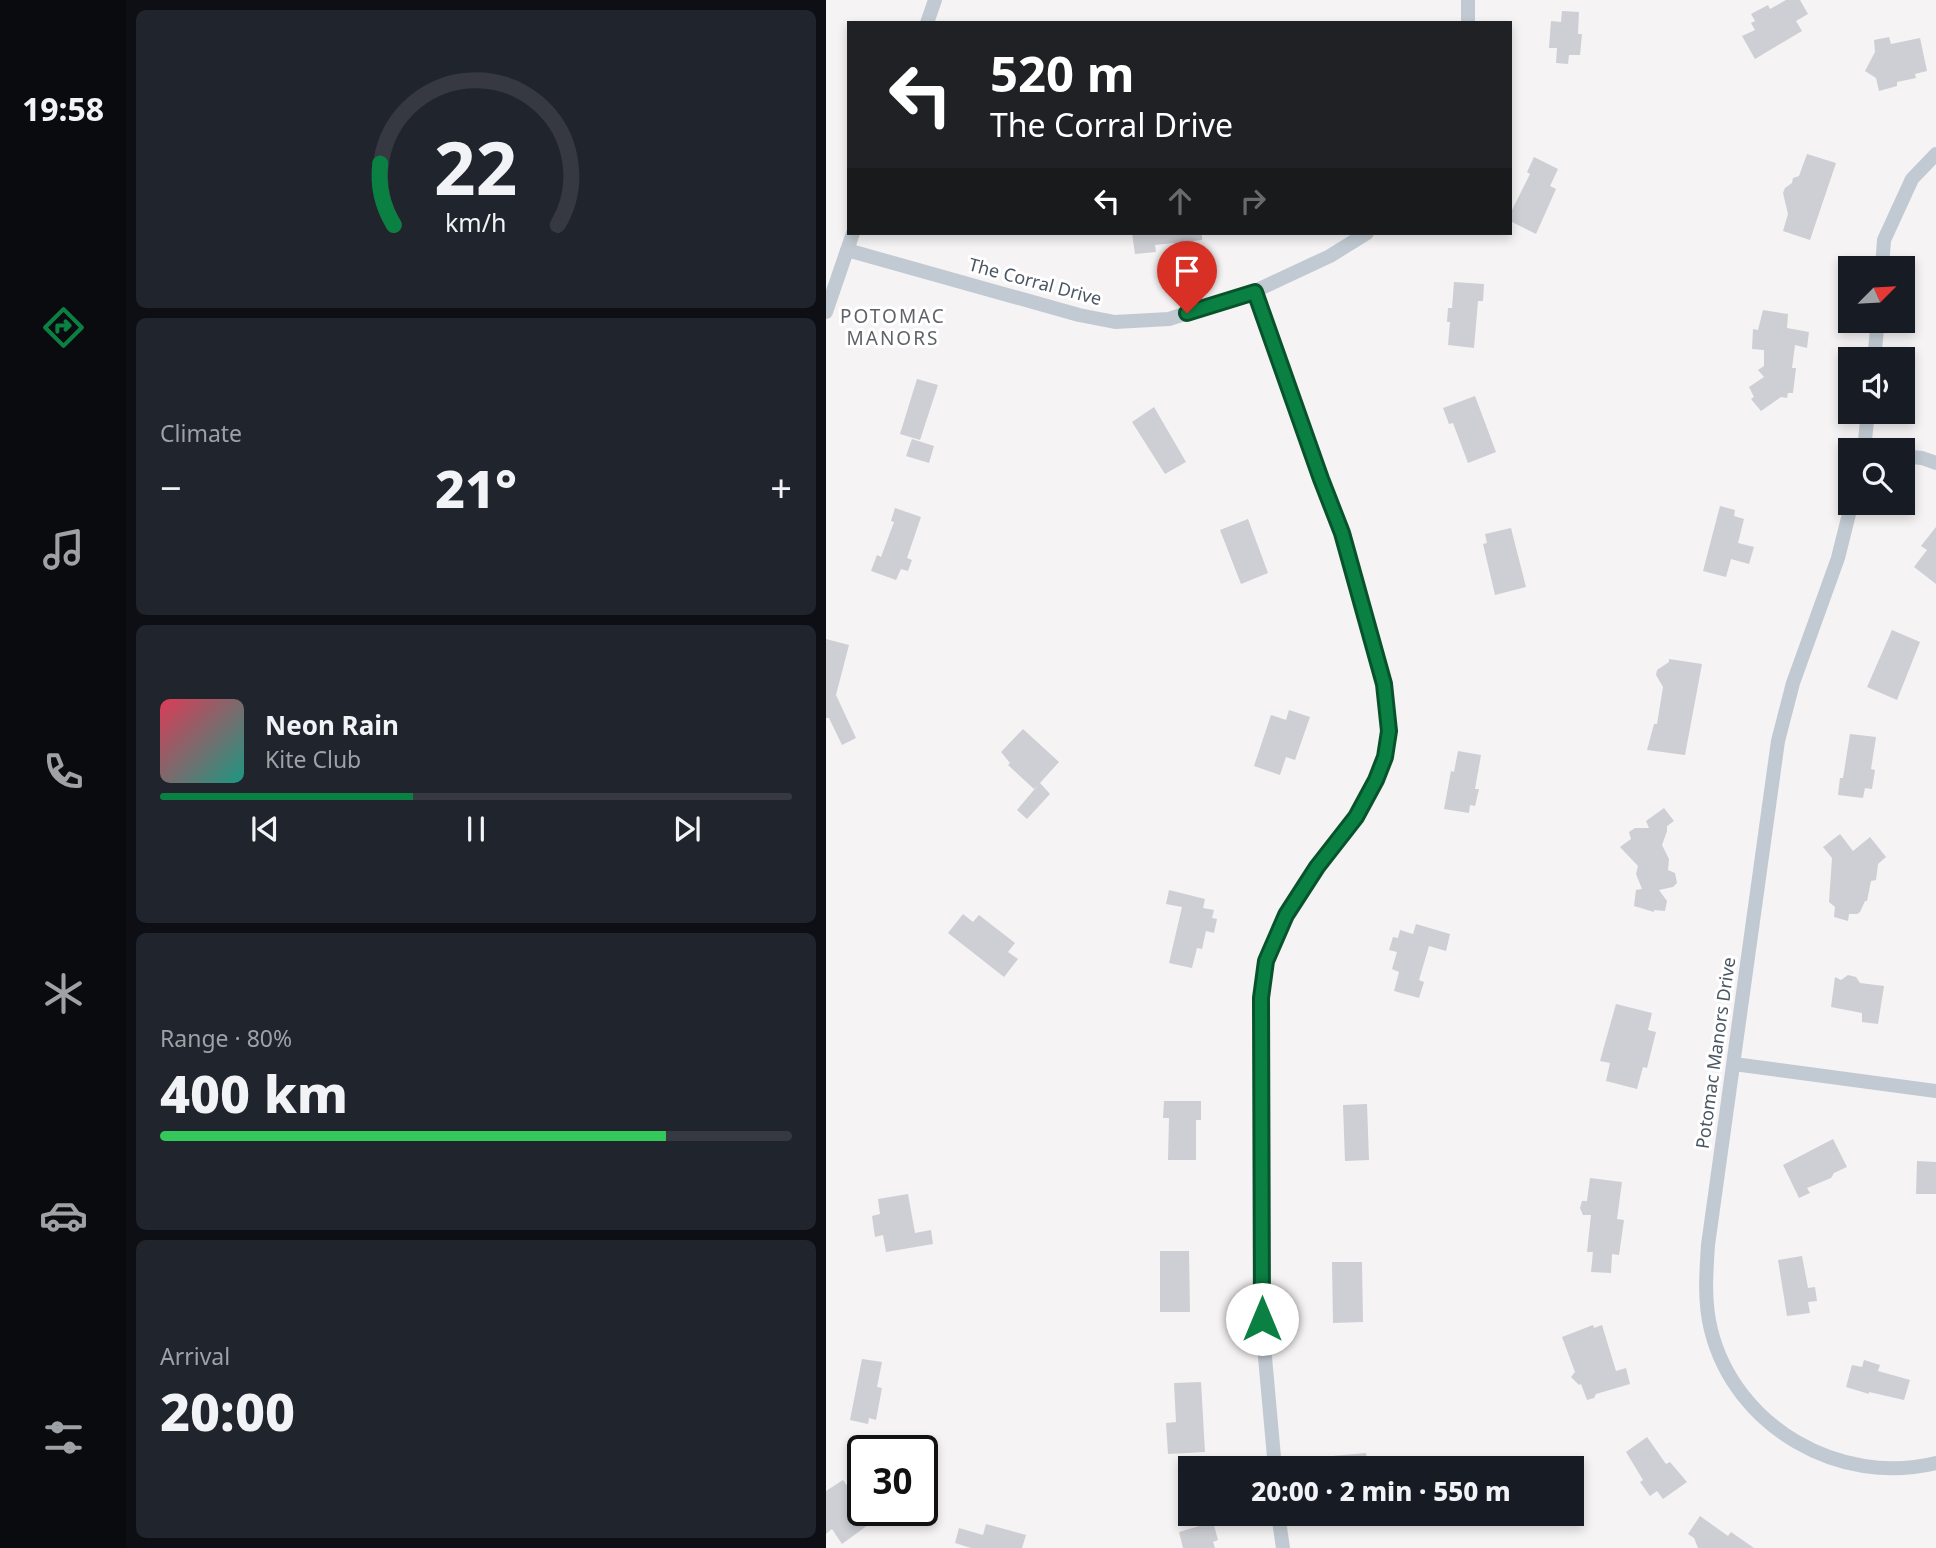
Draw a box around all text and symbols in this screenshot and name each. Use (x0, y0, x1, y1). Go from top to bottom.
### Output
text: 520 m (990, 40, 1135, 106)
icon: left (875, 49, 966, 140)
text: 19:58 (22, 87, 104, 130)
text: The Corral Drive (990, 103, 1233, 146)
text: 22 (434, 117, 518, 216)
icon: left (1088, 182, 1126, 220)
icon: ahead (1161, 182, 1199, 220)
icon: right (1234, 182, 1272, 220)
text: km/h (445, 205, 507, 239)
pin (1157, 241, 1217, 313)
street label: The Corral Drive (966, 252, 1104, 310)
icon: arrive (1168, 252, 1206, 290)
north arrow (1838, 256, 1914, 332)
map controls (1838, 256, 1915, 515)
icon: directions (39, 303, 88, 352)
district label: POTOMAC MANORS (840, 303, 946, 351)
button: sound (1838, 347, 1915, 424)
text: Climate (160, 417, 242, 449)
button: search (1838, 438, 1915, 515)
text: 21° (435, 452, 517, 523)
text: − (160, 461, 182, 513)
text: + (770, 461, 792, 513)
icon: music (39, 525, 88, 574)
text: Neon Rain (265, 707, 399, 743)
text: Kite Club (265, 743, 361, 775)
icon: phone (39, 747, 88, 796)
icon: previous (246, 810, 284, 848)
icon: pause (457, 810, 495, 848)
icon: next (668, 810, 706, 848)
street label: Potomac Manors Drive (1690, 956, 1740, 1150)
icon: climate (39, 969, 88, 1018)
text: Range · 80% (160, 1022, 292, 1054)
text: 400 km (160, 1057, 348, 1128)
icon: car (39, 1191, 88, 1240)
position arrow (1225, 1282, 1299, 1356)
text: Arrival (160, 1340, 230, 1372)
text: 20:00 (160, 1375, 295, 1446)
icon: filters (39, 1413, 88, 1462)
speed limit sign: 30 (847, 1435, 938, 1526)
text: 20:00 · 2 min · 550 m (1251, 1473, 1511, 1509)

